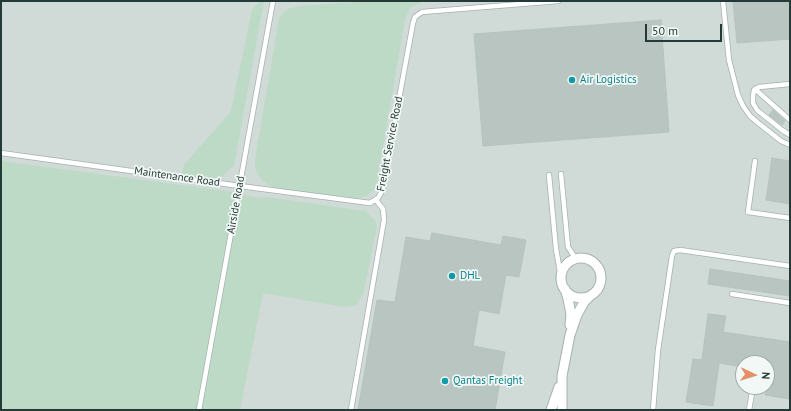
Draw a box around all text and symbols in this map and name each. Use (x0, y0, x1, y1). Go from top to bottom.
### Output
scale bar (647, 16, 724, 42)
text: 50 m (652, 23, 678, 38)
place label: Air Logistics (580, 73, 637, 87)
marker: Air Logistics (567, 75, 577, 85)
street label: Freight Service Road (374, 95, 406, 193)
street label: Maintenance Road (133, 164, 221, 190)
street label: Airside Road (224, 175, 248, 235)
place label: DHL (460, 269, 480, 283)
marker: DHL (447, 271, 457, 281)
north arrow (735, 355, 775, 395)
text: N (759, 372, 773, 380)
place label: Qantas Freight (453, 374, 522, 388)
marker: Qantas Freight (440, 376, 450, 386)

